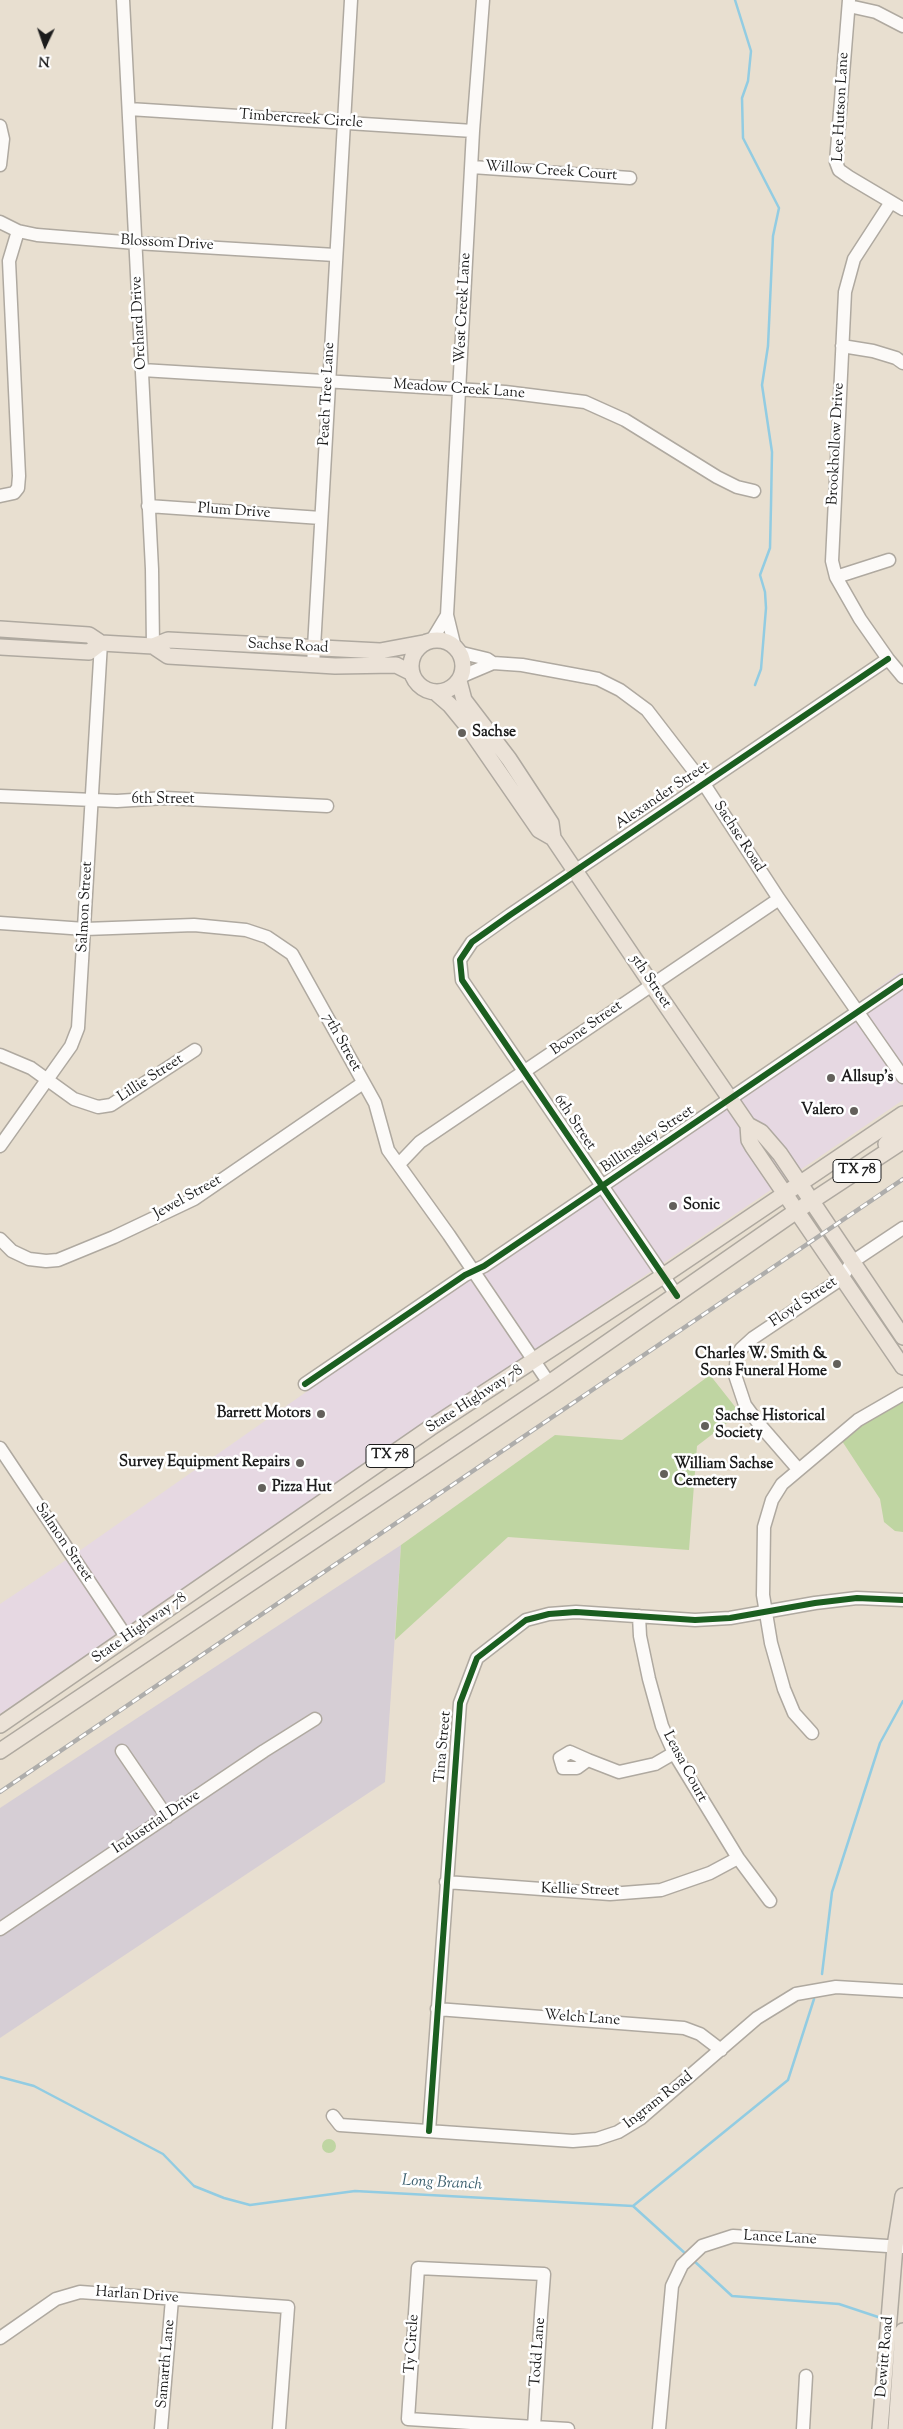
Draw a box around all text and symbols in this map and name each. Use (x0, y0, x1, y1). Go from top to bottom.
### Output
north arrow (20, 20, 70, 70)
text: N (38, 50, 50, 70)
street label: Lee Hutson Lane (830, 52, 854, 162)
street label: Timbercreek Circle (238, 107, 364, 133)
street label: Willow Creek Court (484, 158, 618, 186)
street label: Blossom Drive (120, 233, 214, 255)
street label: West Creek Lane (452, 252, 476, 364)
street label: Orchard Drive (129, 276, 151, 370)
street label: Peach Tree Lane (316, 342, 340, 446)
street label: Meadow Creek Lane (392, 376, 526, 404)
street label: Brookhollow Drive (825, 382, 849, 506)
street label: Plum Drive (197, 500, 271, 524)
street label: Sachse Road (247, 636, 329, 658)
place label: Sachse (472, 724, 516, 742)
marker: Sachse (456, 727, 468, 739)
street label: Alexander Street (612, 758, 714, 834)
street label: 6th Street (131, 791, 195, 809)
street label: Sachse Road (708, 798, 768, 876)
street label: Salmon Street (75, 861, 97, 953)
street label: 5th Street (625, 952, 675, 1012)
street label: Boone Street (548, 998, 626, 1060)
street label: 7th Street (318, 1011, 364, 1075)
street label: Lillie Street (115, 1051, 187, 1107)
place label: Allsup's (841, 1069, 893, 1087)
marker: Allsup's (825, 1072, 837, 1084)
street label: 6th Street (549, 1092, 599, 1154)
street label: Billingsley Street (598, 1102, 698, 1178)
place label: Valero (801, 1102, 844, 1120)
marker: Valero (848, 1105, 860, 1117)
road number: TX 78 (833, 1160, 881, 1182)
street label: Jewel Street (151, 1172, 225, 1224)
place label: Sonic (683, 1197, 720, 1215)
marker: Sonic (667, 1200, 679, 1212)
street label: Floyd Street (767, 1274, 841, 1332)
place label: Charles W. Smith & Sons Funeral Home (695, 1346, 827, 1381)
marker: Charles W. Smith & Sons Funeral Home (831, 1358, 843, 1370)
street label: State Highway 78 (423, 1362, 527, 1438)
place label: Barrett Motors (217, 1405, 311, 1423)
marker: Barrett Motors (315, 1408, 327, 1420)
place label: Sachse Historical Society (715, 1408, 825, 1443)
marker: Sachse Historical Society (699, 1420, 711, 1432)
road number: TX 78 (366, 1444, 414, 1468)
place label: Survey Equipment Repairs (119, 1454, 290, 1472)
place label: William Sachse Cemetery (674, 1456, 773, 1491)
marker: Survey Equipment Repairs (294, 1457, 306, 1469)
marker: William Sachse Cemetery (658, 1468, 670, 1480)
place label: Pizza Hut (272, 1479, 332, 1497)
marker: Pizza Hut (256, 1482, 268, 1494)
street label: Salmon Street (30, 1500, 96, 1586)
street label: State Highway 78 (89, 1590, 191, 1668)
street label: Tina Street (432, 1710, 456, 1784)
street label: Leasa Court (658, 1728, 710, 1806)
street label: Industrial Drive (110, 1787, 204, 1859)
street label: Kellie Street (540, 1881, 620, 1901)
street label: Welch Lane (543, 2007, 621, 2031)
street label: Ingram Road (621, 2068, 697, 2134)
water label: Long Branch (401, 2172, 483, 2196)
street label: Lance Lane (743, 2228, 817, 2250)
street label: Harlan Drive (95, 2284, 179, 2308)
street label: Ty Circle (402, 2314, 424, 2374)
street label: Dewitt Road (873, 2316, 899, 2398)
street label: Todd Lane (528, 2317, 550, 2387)
street label: Samarth Lane (154, 2319, 180, 2409)

